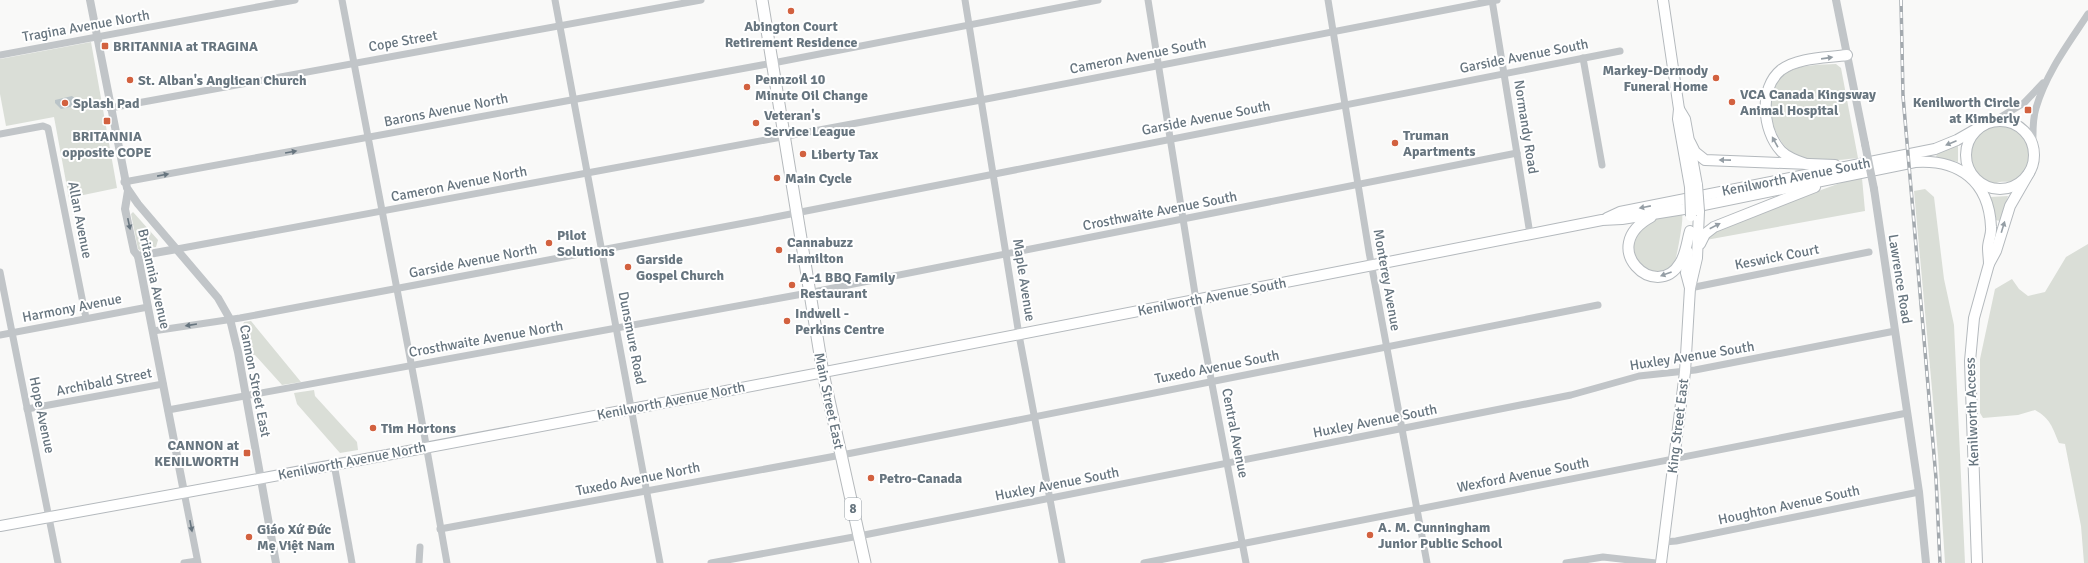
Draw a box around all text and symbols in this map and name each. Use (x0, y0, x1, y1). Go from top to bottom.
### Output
street label: Tragina Avenue North (21, 6, 151, 46)
marker: Abington Court Retirement Residence (786, 6, 796, 16)
place label: Abington Court Retirement Residence (725, 18, 857, 51)
street label: Cope Street (367, 27, 439, 55)
street label: Cameron Avenue South (1068, 34, 1208, 78)
street label: Garside Avenue South (1458, 35, 1590, 77)
place label: BRITANNIA at TRAGINA (113, 38, 258, 55)
marker: BRITANNIA at TRAGINA (100, 41, 110, 51)
one-way arrow (1821, 55, 1833, 61)
place label: Markey-Dermody Funeral Home (1602, 62, 1708, 95)
place label: Pennzoil 10 Minute Oil Change (755, 71, 868, 104)
place label: St. Alban's Anglican Church (138, 72, 307, 89)
marker: Markey-Dermody Funeral Home (1711, 73, 1721, 83)
marker: St. Alban's Anglican Church (125, 75, 135, 85)
street label: Normandy Road (1510, 79, 1542, 175)
marker: Pennzoil 10 Minute Oil Change (742, 82, 752, 92)
place label: VCA Canada Kingsway Animal Hospital (1740, 86, 1876, 119)
street label: Barons Avenue North (382, 90, 510, 130)
place label: Kenilworth Circle at Kimberly (1913, 94, 2020, 127)
place label: Splash Pad (73, 95, 140, 112)
street label: Garside Avenue South (1140, 97, 1272, 139)
marker: VCA Canada Kingsway Animal Hospital (1727, 97, 1737, 107)
marker: Splash Pad (60, 98, 70, 108)
marker: Kenilworth Circle at Kimberly (2023, 105, 2033, 115)
place label: Veteran's Service League (764, 107, 855, 140)
marker: BRITANNIA opposite COPE (102, 116, 112, 126)
marker: Veteran's Service League (751, 118, 761, 128)
place label: Truman Apartments (1403, 127, 1475, 160)
place label: BRITANNIA opposite COPE (62, 128, 152, 161)
one-way arrow (1772, 136, 1779, 147)
marker: Truman Apartments (1390, 138, 1400, 148)
one-way arrow (1945, 140, 1957, 146)
place label: Liberty Tax (811, 146, 879, 163)
one-way arrow (284, 149, 297, 155)
marker: Liberty Tax (798, 149, 808, 159)
street label: Kenilworth Avenue South (1720, 154, 1872, 200)
one-way arrow (1718, 157, 1731, 163)
street label: Cameron Avenue North (390, 162, 528, 206)
place label: Main Cycle (785, 170, 852, 187)
one-way arrow (157, 172, 169, 178)
marker: Main Cycle (772, 173, 782, 183)
street label: Allan Avenue (64, 180, 96, 260)
street label: Crosthwaite Avenue South (1081, 188, 1239, 234)
one-way arrow (1639, 204, 1651, 210)
one-way arrow (126, 218, 132, 230)
one-way arrow (2000, 221, 2006, 233)
one-way arrow (1709, 223, 1721, 229)
street label: Britannia Avenue (134, 227, 174, 331)
place label: Pilot Solutions (557, 227, 615, 260)
street label: Monterey Avenue (1370, 228, 1404, 332)
street label: Lawrence Road (1885, 233, 1915, 325)
place label: Cannabuzz Hamilton (787, 234, 853, 267)
street label: Maple Avenue (1009, 237, 1039, 323)
marker: Pilot Solutions (544, 238, 554, 248)
street label: Garside Avenue North (407, 240, 539, 282)
street label: Keswick Court (1733, 240, 1821, 274)
marker: Cannabuzz Hamilton (774, 245, 784, 255)
place label: Garside Gospel Church (636, 251, 724, 284)
marker: Garside Gospel Church (623, 262, 633, 272)
place label: A-1 BBQ Family Restaurant (800, 269, 895, 302)
one-way arrow (1659, 272, 1671, 278)
street label: Kenilworth Avenue South (1136, 274, 1288, 320)
marker: A-1 BBQ Family Restaurant (787, 280, 797, 290)
street label: Harmony Avenue (21, 290, 123, 326)
street label: Dunsmure Road (615, 290, 649, 386)
place label: Indwell - Perkins Centre (795, 305, 884, 338)
marker: Indwell - Perkins Centre (782, 316, 792, 326)
street label: Crosthwaite Avenue North (408, 317, 564, 361)
one-way arrow (185, 322, 198, 328)
street label: Cannon Street East (236, 323, 274, 439)
street label: Huxley Avenue South (1628, 338, 1756, 374)
street label: Tuxedo Avenue South (1153, 347, 1281, 387)
street label: Main Street East (810, 351, 848, 451)
street label: Kenilworth Access (1962, 357, 1982, 467)
street label: Archibald Street (55, 364, 153, 400)
street label: Hope Avenue (26, 375, 58, 455)
street label: King Street East (1664, 377, 1692, 475)
street label: Kenilworth Avenue North (596, 378, 746, 424)
street label: Central Avenue (1218, 387, 1252, 479)
street label: Huxley Avenue South (1311, 401, 1439, 441)
place label: Tim Hortons (381, 420, 456, 437)
marker: Tim Hortons (368, 423, 378, 433)
place label: CANNON at KENILWORTH (154, 437, 240, 470)
street label: Kenilworth Avenue North (277, 438, 427, 484)
marker: CANNON at KENILWORTH (242, 448, 252, 458)
street label: Wexford Avenue South (1455, 454, 1591, 496)
street label: Tuxedo Avenue North (575, 459, 701, 499)
street label: Huxley Avenue South (993, 464, 1121, 504)
place label: Petro-Canada (879, 470, 962, 487)
marker: Petro-Canada (866, 473, 876, 483)
street label: Houghton Avenue South (1717, 482, 1861, 528)
road number: 8 (845, 498, 861, 520)
place label: A. M. Cunningham Junior Public School (1378, 519, 1503, 552)
one-way arrow (188, 520, 194, 532)
place label: Giáo Xứ Đức Mẹ Việt Nam (257, 521, 335, 554)
marker: A. M. Cunningham Junior Public School (1365, 530, 1375, 540)
marker: Giáo Xứ Đức Mẹ Việt Nam (244, 532, 254, 542)

